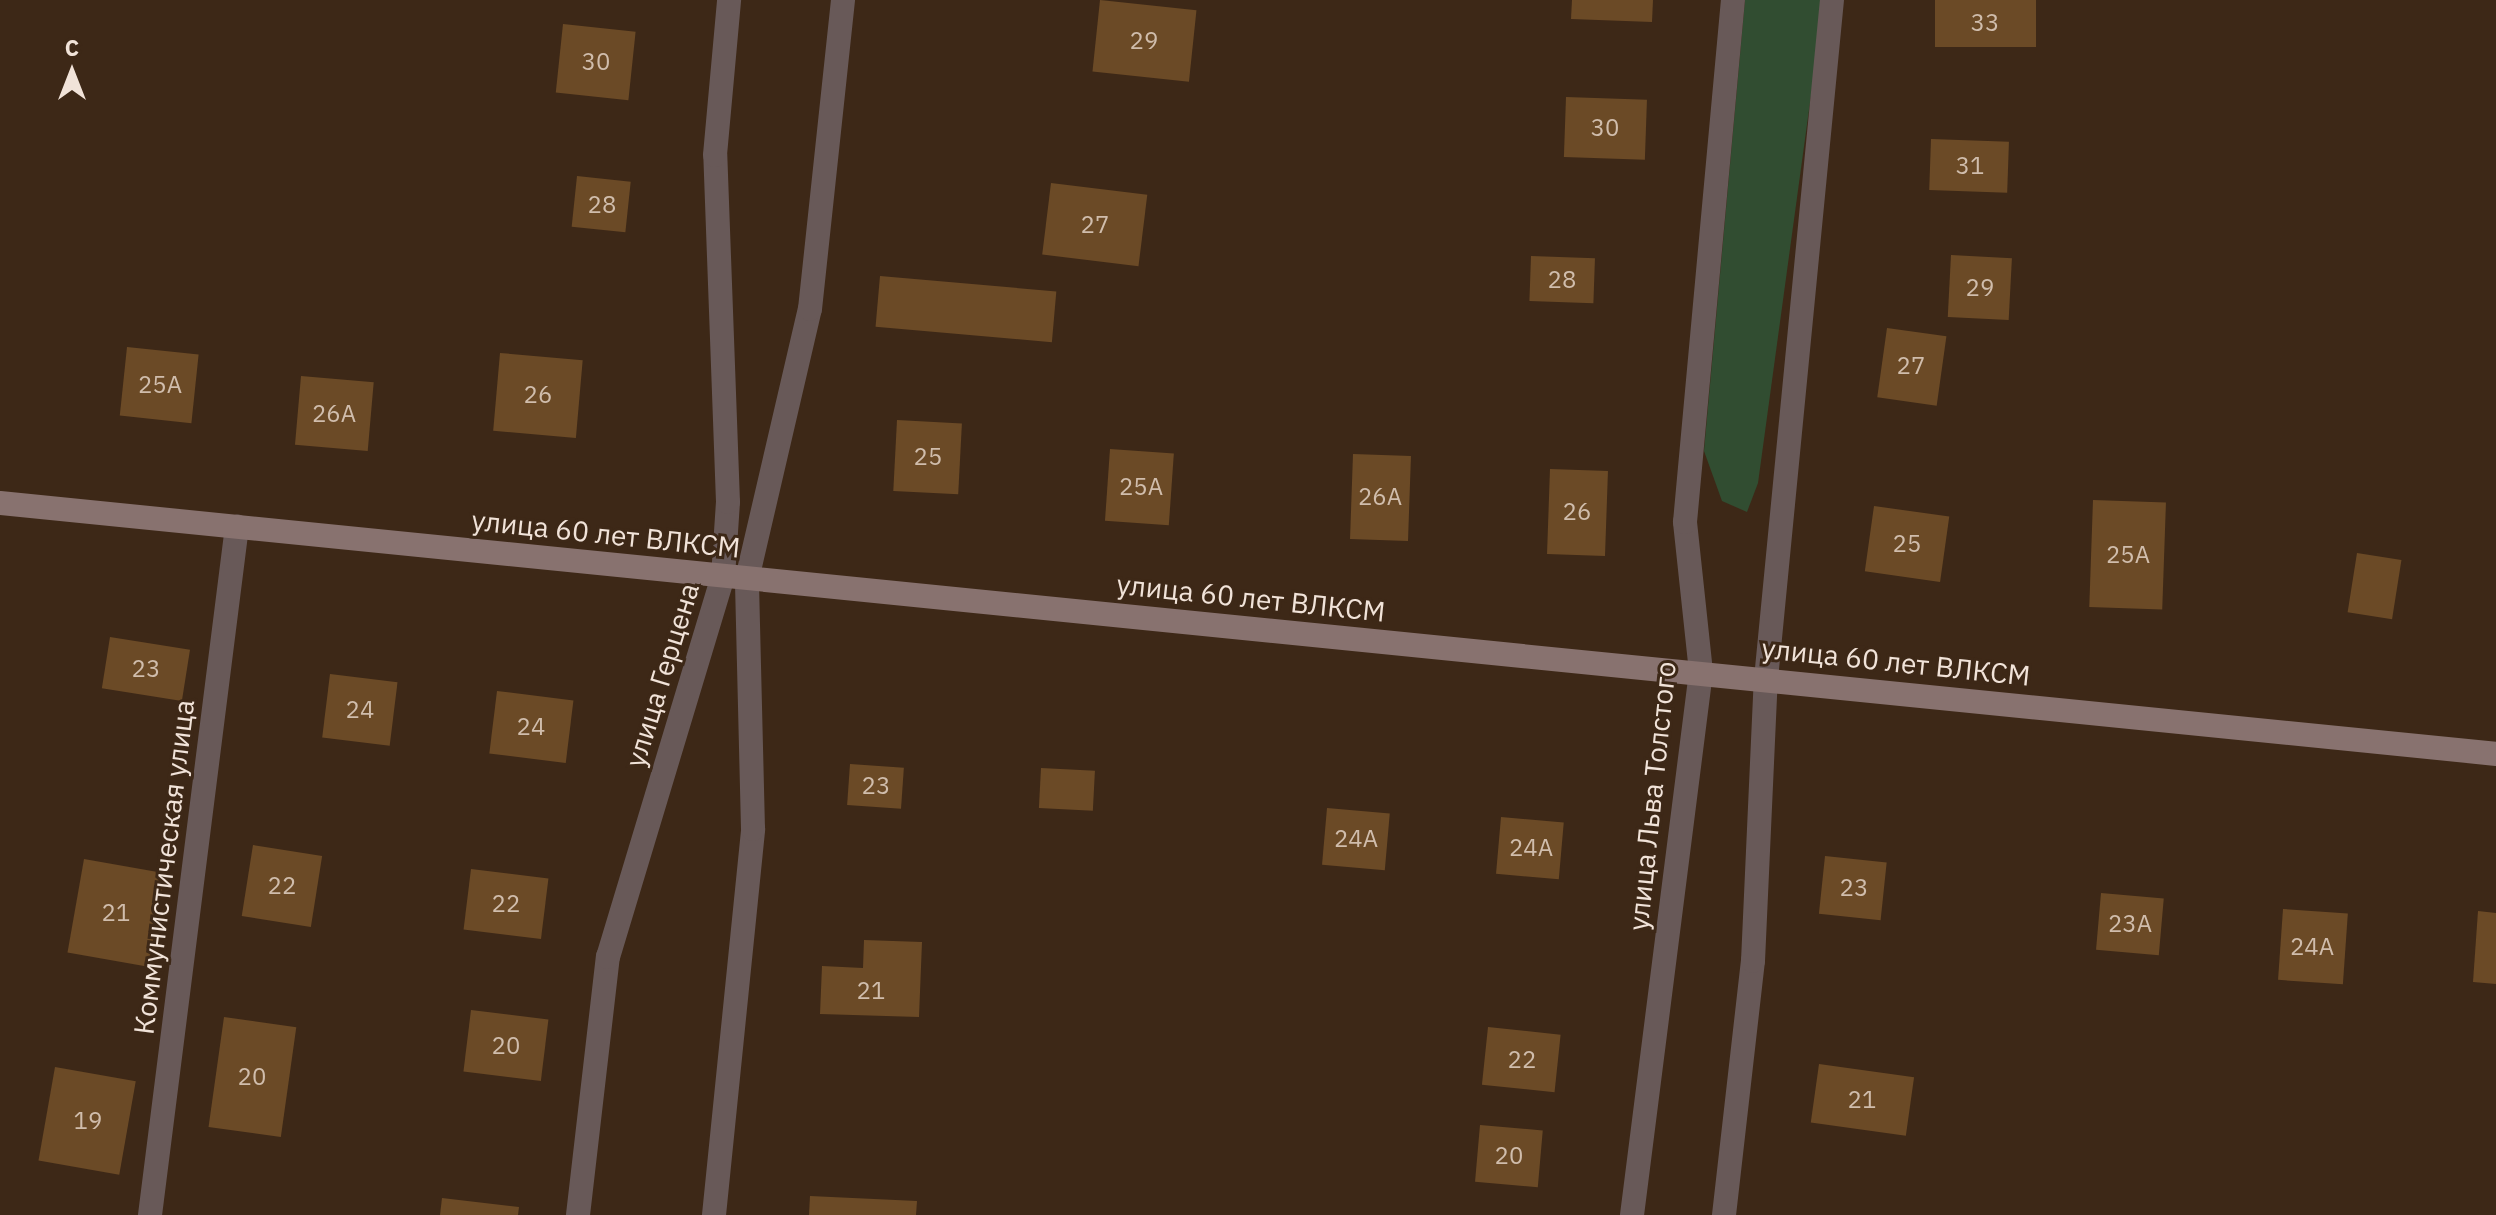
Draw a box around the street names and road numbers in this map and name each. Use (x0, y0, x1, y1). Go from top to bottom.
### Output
street label: улица 60 лет ВЛКСМ (470, 503, 742, 565)
street label: улица 60 лет ВЛКСМ (1115, 567, 1387, 629)
street label: улица Герцена (618, 579, 706, 771)
street label: улица 60 лет ВЛКСМ (1760, 631, 2032, 693)
street label: улица Льва Толстого (1621, 660, 1683, 932)
street label: Коммунистическая улица (127, 698, 201, 1036)

